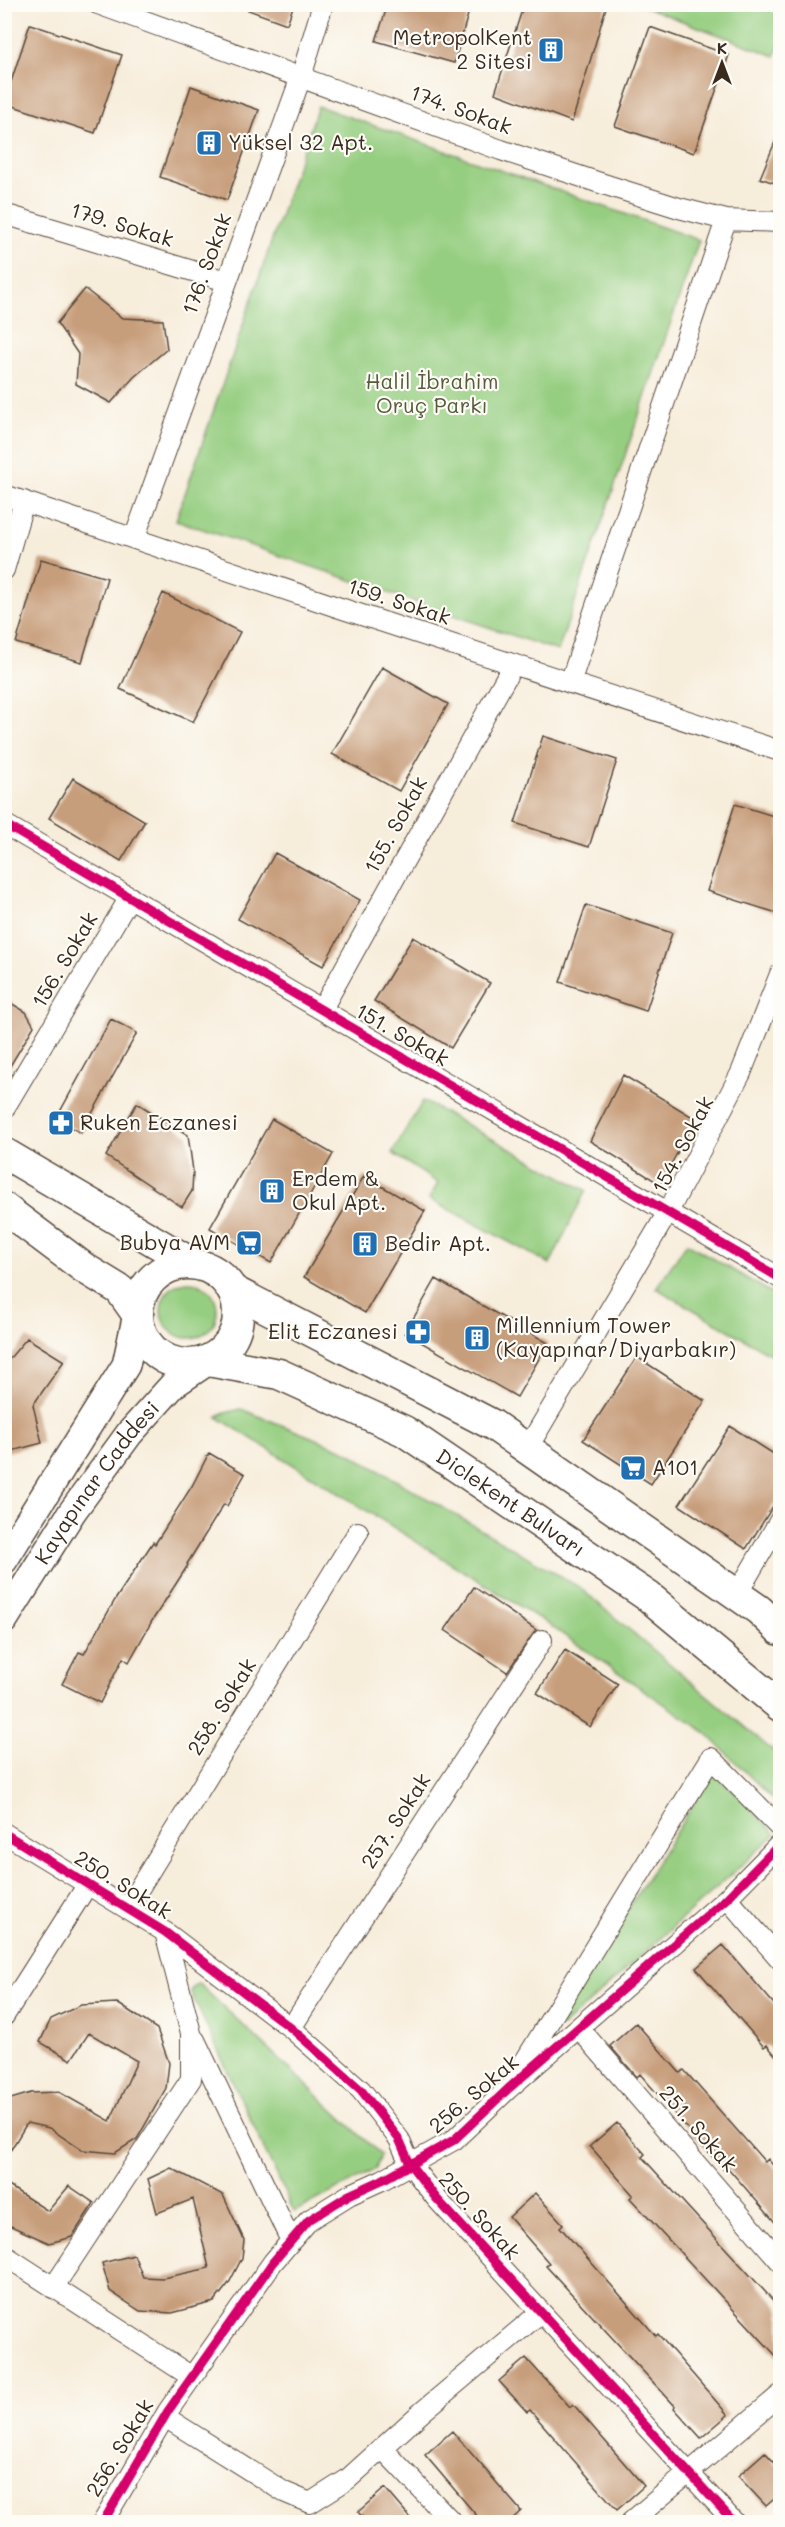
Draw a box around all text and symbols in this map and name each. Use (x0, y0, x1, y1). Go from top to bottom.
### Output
place label: MetropolKent 2 Sitesi (393, 23, 532, 74)
north arrow (692, 33, 752, 93)
building icon: MetropolKent 2 Sitesi (536, 35, 566, 65)
text: K (717, 37, 727, 58)
street label: 174. Sokak (407, 78, 516, 139)
building icon: Yüksel 32 Apt. (194, 128, 224, 158)
place label: Yüksel 32 Apt. (228, 128, 373, 155)
street label: 179. Sokak (68, 195, 177, 252)
street label: 176. Sokak (175, 209, 236, 318)
park label: Halil İbrahim Oruç Parkı (366, 367, 498, 418)
street label: 159. Sokak (345, 571, 454, 630)
street label: 155. Sokak (357, 771, 432, 877)
street label: 156. Sokak (25, 906, 103, 1012)
street label: 151. Sokak (351, 996, 454, 1071)
street label: 154. Sokak (645, 1091, 719, 1198)
pharmacy icon: Ruken Eczanesi (46, 1108, 76, 1138)
place label: Ruken Eczanesi (80, 1108, 238, 1135)
place label: Erdem & Okul Apt. (292, 1164, 386, 1215)
building icon: Erdem & Okul Apt. (257, 1176, 287, 1206)
place label: Bubya AVM (120, 1228, 230, 1255)
supermarket icon: Bubya AVM (234, 1228, 264, 1258)
building icon: Bedir Apt. (350, 1229, 380, 1259)
place label: Bedir Apt. (385, 1229, 491, 1256)
place label: Millennium Tower (Kayapınar/Diyarbakır) (496, 1311, 736, 1362)
place label: Elit Eczanesi (268, 1317, 398, 1344)
pharmacy icon: Elit Eczanesi (403, 1317, 433, 1347)
building icon: Millennium Tower (Kayapınar/Diyarbakır) (462, 1323, 492, 1353)
street label: Kayapınar Caddesi (28, 1394, 164, 1569)
street label: Diclekent Bulvarı (431, 1442, 591, 1562)
supermarket icon: A101 (618, 1453, 648, 1483)
place label: A101 (652, 1453, 698, 1480)
street label: 258. Sokak (180, 1653, 261, 1760)
street label: 257. Sokak (354, 1767, 436, 1873)
street label: 250. Sokak (70, 1843, 177, 1924)
street label: 256. Sokak (423, 2047, 524, 2138)
street label: 251. Sokak (654, 2079, 744, 2177)
street label: 250. Sokak (433, 2165, 527, 2265)
street label: 256. Sokak (79, 2393, 158, 2501)

